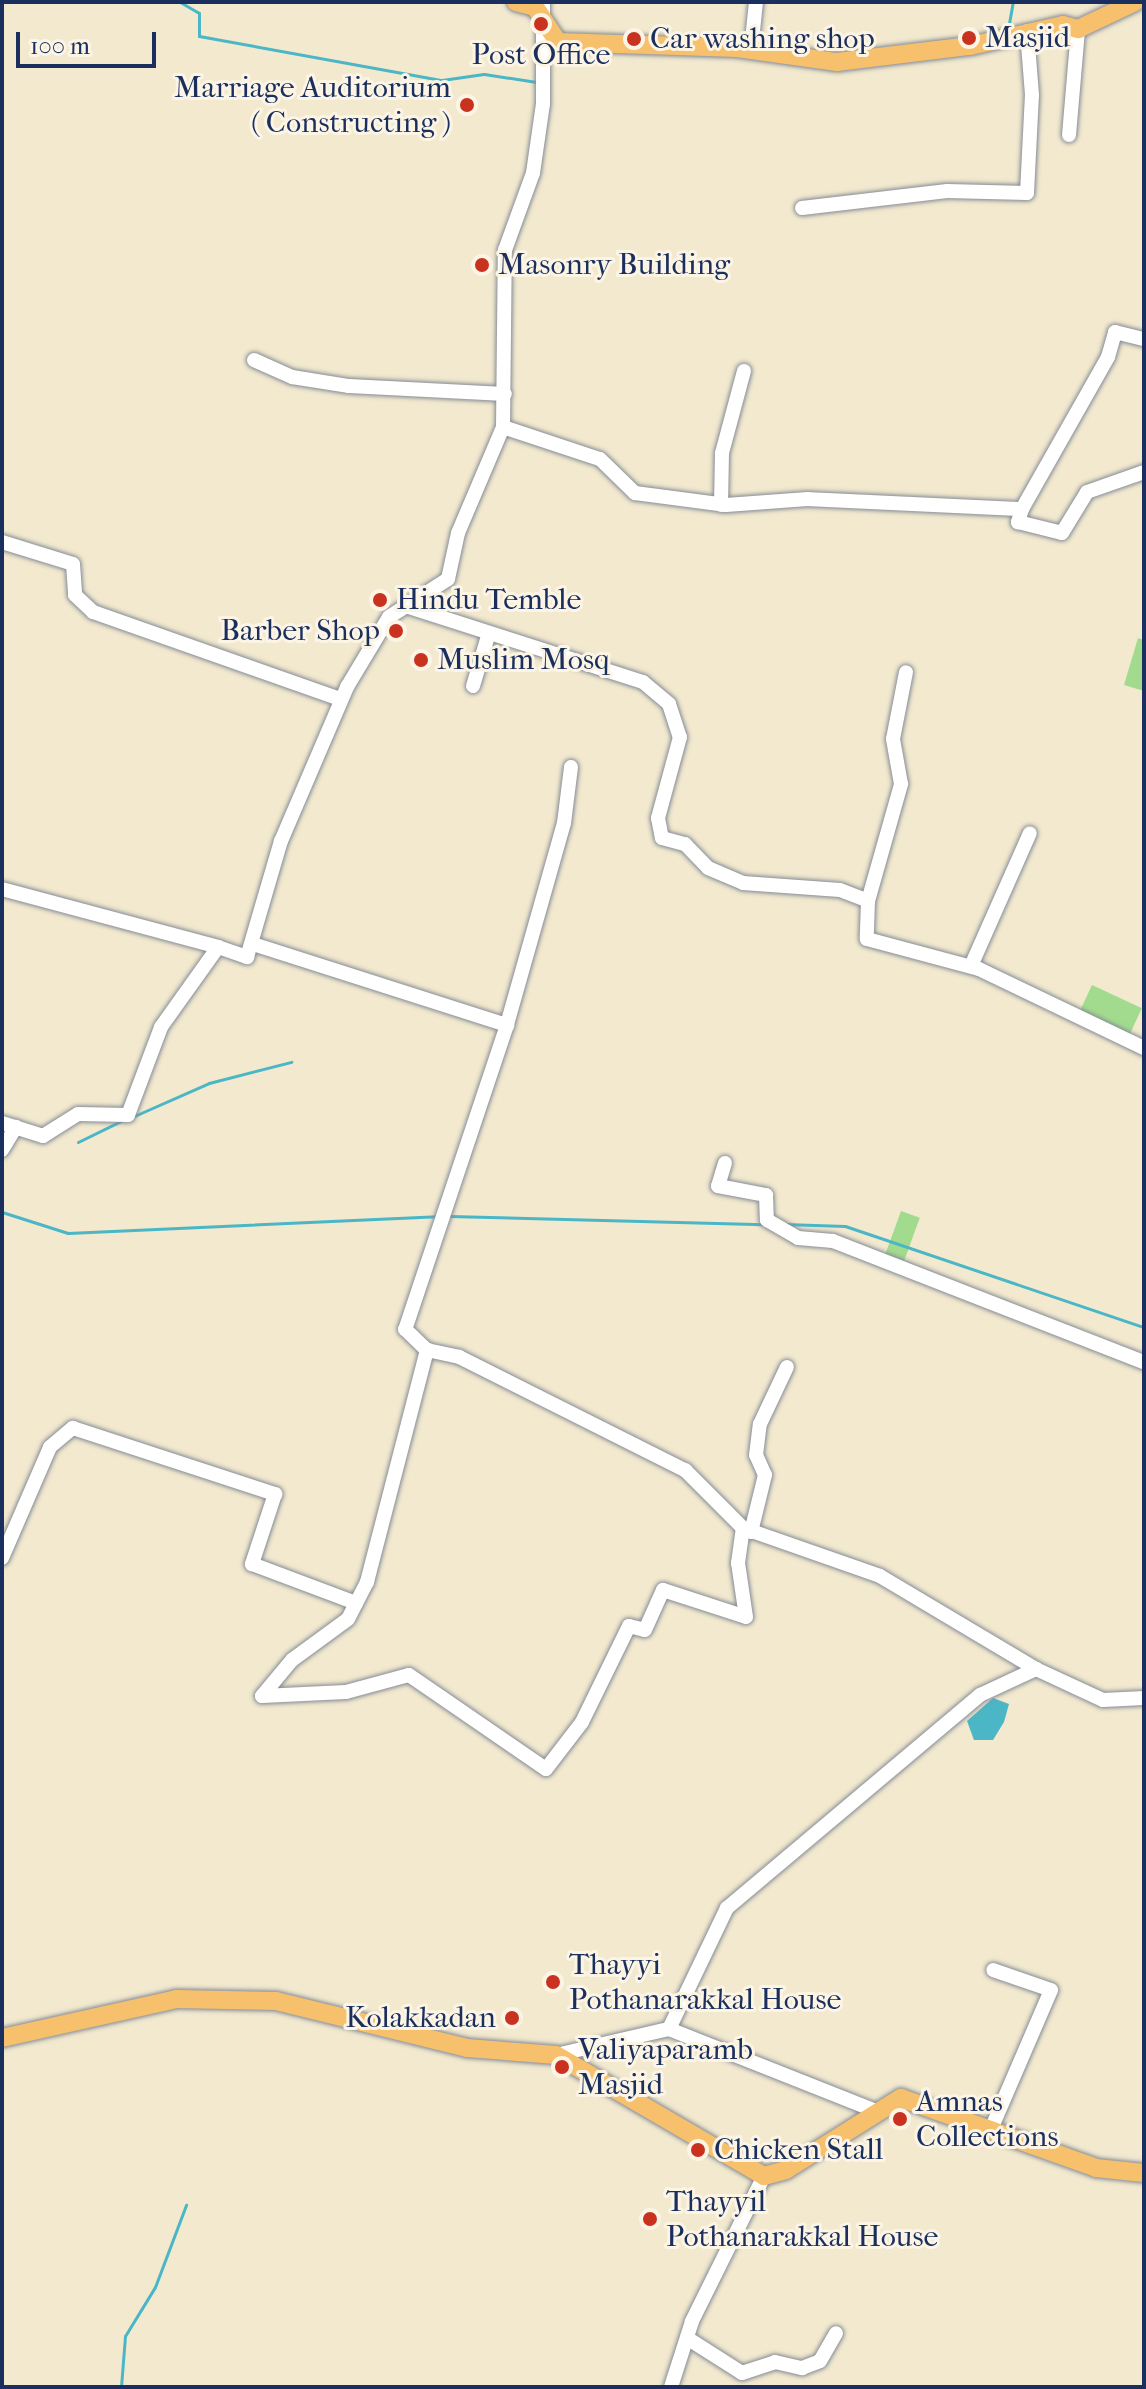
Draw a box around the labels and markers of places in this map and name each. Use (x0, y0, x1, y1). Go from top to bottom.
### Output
marker: Post Office (532, 15, 550, 33)
place label: Masjid (985, 20, 1070, 56)
place label: Car washing shop (650, 21, 875, 57)
marker: Masjid (960, 29, 978, 47)
marker: Car washing shop (625, 30, 643, 48)
place label: Post Office (472, 37, 610, 73)
place label: Marriage Auditorium ( Constructing ) (174, 70, 451, 140)
marker: Marriage Auditorium ( Constructing ) (458, 96, 476, 114)
place label: Masonry Building (498, 247, 730, 283)
marker: Masonry Building (473, 256, 491, 274)
place label: Hindu Temble (396, 582, 581, 618)
marker: Hindu Temble (371, 591, 389, 609)
place label: Barber Shop (220, 613, 380, 649)
marker: Barber Shop (387, 622, 405, 640)
place label: Muslim Mosq (437, 642, 610, 678)
marker: Muslim Mosq (412, 651, 430, 669)
place label: Thayyi Pothanarakkal House (569, 1947, 841, 2018)
marker: Thayyi Pothanarakkal House (544, 1973, 562, 1991)
place label: Kolakkadan (345, 2000, 496, 2036)
marker: Kolakkadan (503, 2009, 521, 2027)
place label: Valiyaparamb Masjid (578, 2032, 753, 2102)
marker: Valiyaparamb Masjid (553, 2058, 571, 2076)
place label: Amnas Collections (916, 2084, 1058, 2154)
marker: Amnas Collections (891, 2110, 909, 2128)
place label: Chicken Stall (714, 2132, 883, 2168)
marker: Chicken Stall (689, 2141, 707, 2159)
place label: Thayyil Pothanarakkal House (666, 2184, 938, 2254)
marker: Thayyil Pothanarakkal House (641, 2210, 659, 2228)

